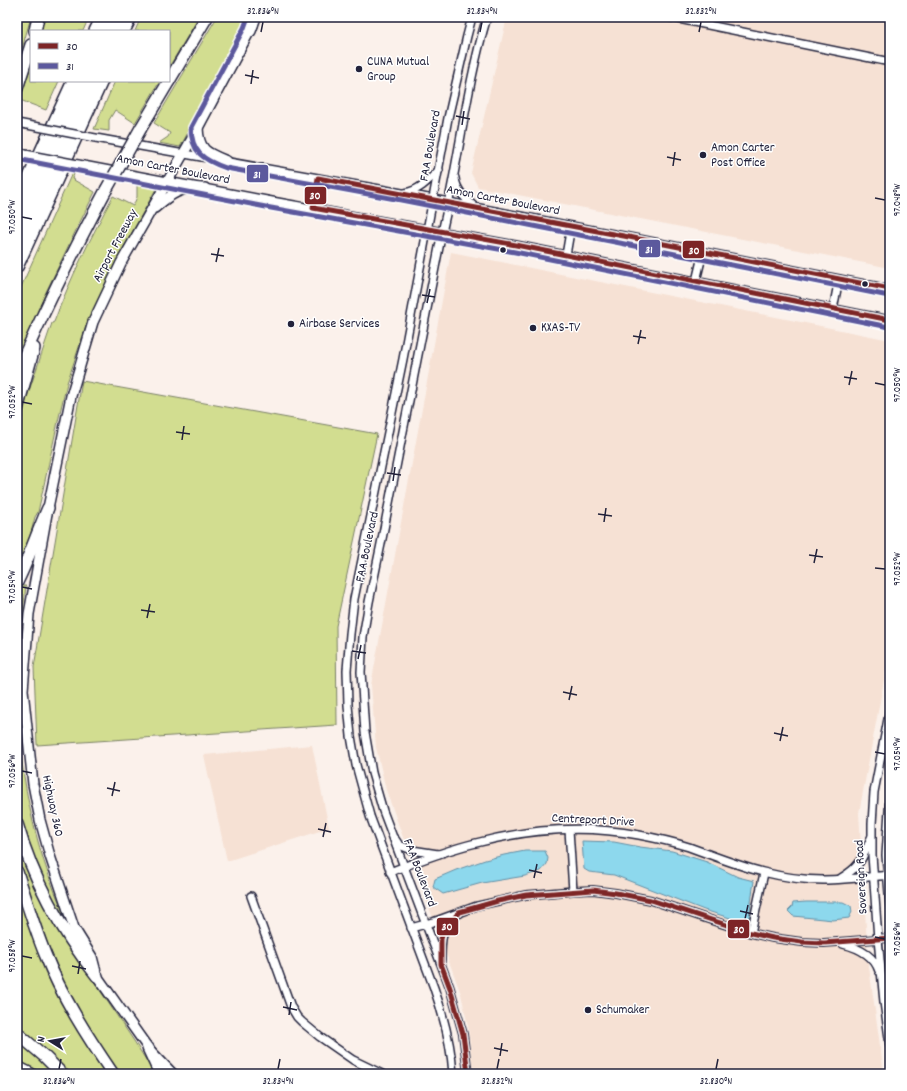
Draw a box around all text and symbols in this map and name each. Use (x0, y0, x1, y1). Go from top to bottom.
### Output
text: 32.836°N (247, 5, 279, 19)
text: 32.834°N (466, 5, 498, 19)
text: 32.832°N (685, 5, 717, 19)
legend (30, 30, 170, 82)
text: 30 (66, 39, 78, 56)
place label: CUNA Mutual Group (367, 53, 429, 87)
text: 31 (66, 59, 74, 76)
marker: CUNA Mutual Group (354, 64, 364, 74)
street label: FAA Boulevard (415, 109, 447, 183)
place label: Amon Carter Post Office (711, 139, 775, 173)
street label: Amon Carter Boulevard (115, 150, 231, 190)
marker: Amon Carter Post Office (698, 150, 708, 160)
line badge: 31 (246, 164, 269, 183)
text: 31 (253, 168, 261, 184)
street label: Amon Carter Boulevard (445, 181, 561, 221)
text: 97.048°W (891, 183, 905, 216)
line badge: 30 (304, 186, 327, 205)
text: 30 (310, 189, 320, 205)
text: 97.050°W (6, 199, 20, 234)
street label: Airport Freeway (89, 205, 144, 286)
line badge: 31 (638, 239, 661, 258)
line badge: 30 (682, 240, 705, 259)
text: 31 (645, 243, 653, 259)
text: 30 (689, 244, 699, 260)
unlabelled marker (498, 245, 508, 255)
unlabelled marker (860, 279, 870, 289)
place label: Airbase Services (299, 315, 380, 334)
marker: Airbase Services (286, 319, 296, 329)
place label: KXAS-TV (541, 319, 581, 338)
marker: KXAS-TV (528, 323, 538, 333)
text: 97.050°W (891, 367, 905, 402)
text: 97.052°W (6, 385, 20, 419)
street label: FAA Boulevard (351, 510, 385, 584)
text: 97.052°W (891, 552, 905, 586)
text: 97.054°W (6, 570, 20, 604)
text: 97.054°W (891, 737, 905, 771)
text: 97.056°W (6, 754, 20, 788)
street label: Highway 360 (36, 773, 68, 839)
street label: Centreport Drive (551, 809, 635, 833)
street label: FAA Boulevard (397, 836, 441, 910)
street label: Sovereign Road (851, 839, 873, 915)
line badge: 30 (436, 917, 459, 936)
line badge: 30 (727, 919, 750, 939)
text: 30 (442, 920, 452, 936)
text: 97.056°W (891, 922, 905, 956)
text: 30 (734, 923, 744, 939)
text: 97.058°W (6, 939, 20, 973)
place label: Schumaker (596, 1001, 650, 1020)
marker: Schumaker (583, 1005, 593, 1015)
north arrow (30, 1021, 70, 1061)
text: N (34, 1035, 51, 1044)
text: 32.836°N (43, 1075, 75, 1089)
text: 32.834°N (262, 1075, 294, 1089)
text: 32.832°N (481, 1075, 513, 1089)
text: 32.830°N (700, 1075, 732, 1089)

